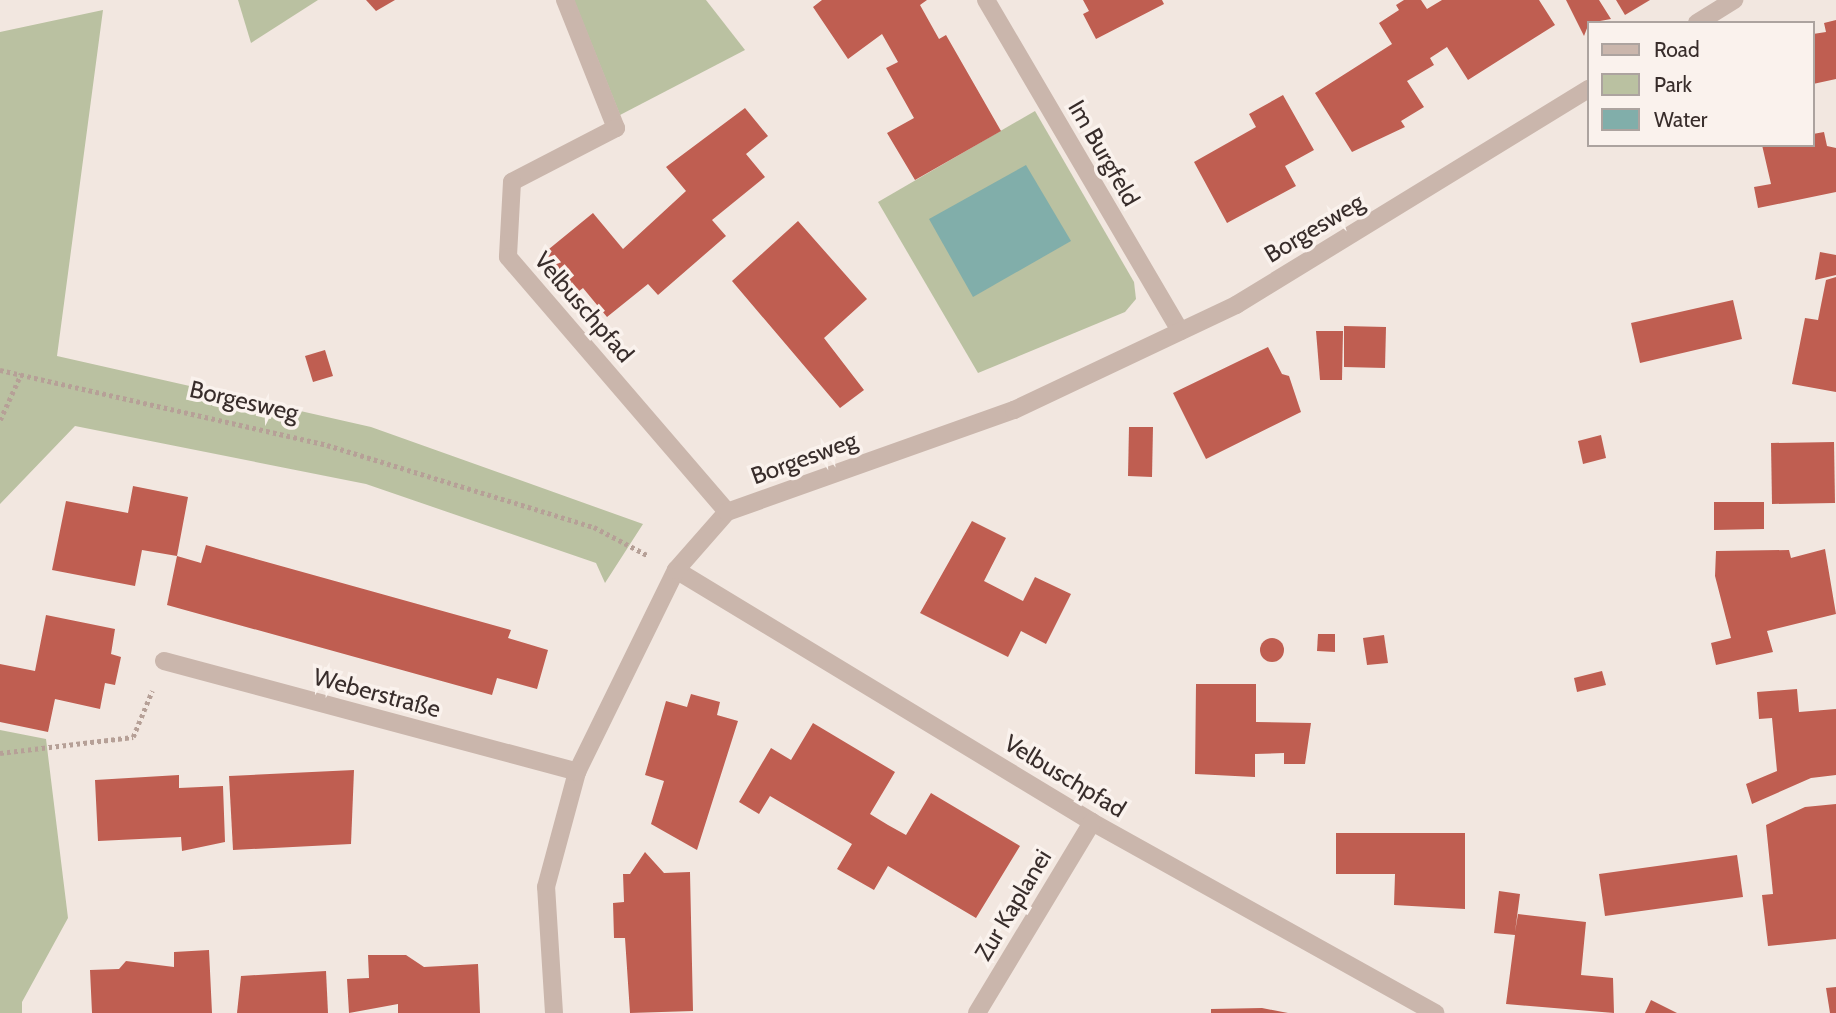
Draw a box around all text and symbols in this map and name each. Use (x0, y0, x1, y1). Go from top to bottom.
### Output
legend (1588, 21, 1815, 147)
text: Road (1654, 37, 1700, 62)
text: Park (1654, 72, 1692, 97)
street label: Im Burgfeld (1062, 95, 1146, 211)
text: Water (1654, 107, 1707, 132)
street label: Borgesweg (1259, 187, 1369, 269)
street label: Velbuschpfad (528, 246, 640, 368)
street label: Borgesweg (187, 375, 301, 427)
street label: Borgesweg (747, 426, 861, 490)
street label: Weberstraße (310, 662, 444, 724)
street label: Velbuschpfad (999, 728, 1131, 824)
street label: Zur Kaplanei (969, 844, 1057, 966)

